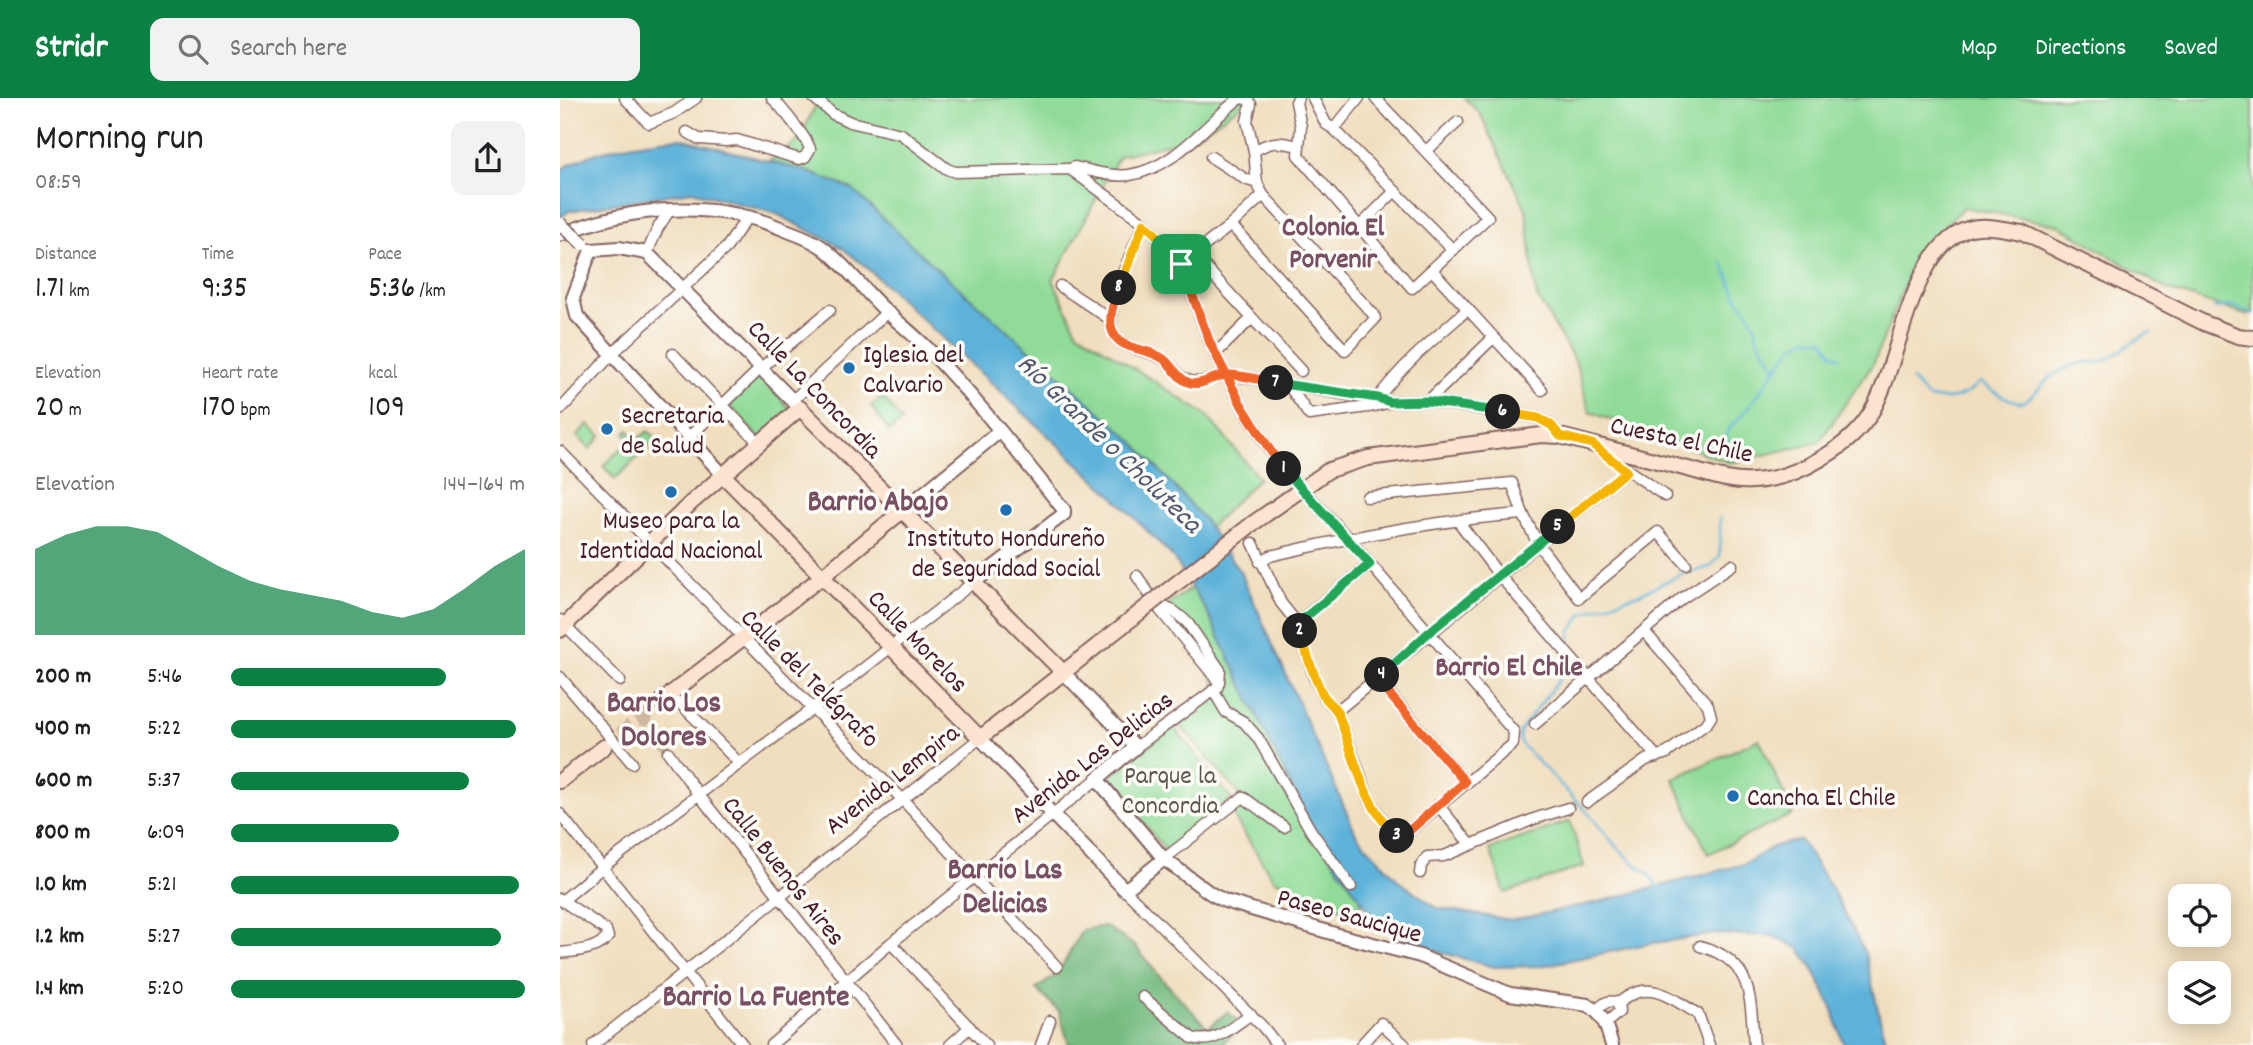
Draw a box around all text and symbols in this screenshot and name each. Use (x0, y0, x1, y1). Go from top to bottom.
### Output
search box (150, 18, 640, 81)
text: Stridr (35, 26, 108, 73)
icon: search (174, 30, 212, 68)
text: Search here (230, 31, 347, 68)
text: Map (1961, 32, 1997, 66)
text: Directions (2035, 32, 2126, 66)
text: Saved (2164, 32, 2218, 66)
text: Morning run (35, 113, 204, 168)
button: share (451, 121, 525, 195)
text: 08:59 (35, 167, 82, 200)
district label: Colonia El Porvenir (1282, 210, 1385, 282)
pin (1151, 234, 1211, 294)
text: Distance (35, 242, 97, 269)
text: Time (202, 242, 234, 269)
text: Pace (368, 242, 402, 269)
icon: arrive (1162, 245, 1200, 283)
text: 1.71 (35, 269, 65, 312)
text: 9:35 (202, 269, 248, 312)
text: 5:36 (368, 269, 415, 312)
pin: 8 (1102, 270, 1136, 306)
text: 8 (1115, 274, 1122, 301)
text: km (65, 279, 90, 306)
text: /km (415, 279, 446, 306)
street label: Calle La Concordia (737, 313, 890, 469)
place label: Iglesia del Calvario (863, 338, 964, 405)
water label: Río Grande o Choluteca (1006, 346, 1210, 546)
marker: Iglesia del Calvario (841, 360, 857, 376)
text: Elevation (35, 361, 101, 388)
text: Heart rate (202, 361, 278, 388)
text: kcal (368, 361, 397, 388)
pin: 7 (1258, 366, 1294, 400)
text: 7 (1272, 369, 1279, 396)
text: 20 (35, 388, 64, 431)
text: 170 (202, 388, 236, 431)
text: 109 (368, 388, 405, 431)
pin: 6 (1486, 394, 1520, 430)
text: m (64, 398, 82, 425)
text: bpm (236, 398, 270, 425)
text: 6 (1498, 398, 1507, 425)
place label: Secretaria de Salud (621, 399, 725, 466)
street label: Cuesta el Chile (1607, 408, 1756, 475)
marker: Secretaria de Salud (599, 421, 615, 437)
pin: 1 (1266, 452, 1302, 486)
text: 1 (1281, 455, 1286, 482)
text: Elevation (35, 469, 115, 502)
text: 144–164 m (443, 469, 525, 502)
district label: Barrio Abajo (808, 483, 948, 526)
marker: Museo para la Identidad Nacional (663, 484, 679, 500)
marker: Instituto Hondureño de Seguridad Social (998, 502, 1014, 518)
place label: Museo para la Identidad Nacional (580, 504, 762, 571)
pin: 5 (1541, 510, 1576, 544)
text: 5 (1553, 513, 1562, 540)
place label: Instituto Hondureño de Seguridad Social (907, 522, 1105, 589)
street label: Calle Morelos (858, 582, 975, 703)
street label: Calle del Telégrafo (730, 601, 887, 758)
pin: 2 (1282, 614, 1318, 648)
text: 2 (1295, 617, 1304, 644)
district label: Barrio El Chile (1435, 650, 1583, 690)
pin: 4 (1364, 658, 1400, 692)
text: 200 m (35, 661, 91, 694)
text: 5:46 (147, 661, 182, 694)
text: 4 (1378, 661, 1385, 688)
street label: Avenida Las Delicias (1004, 683, 1182, 834)
district label: Barrio Los Dolores (607, 684, 721, 761)
text: 400 m (35, 713, 91, 746)
text: 5:22 (147, 713, 182, 746)
street label: Avenida Lempira (818, 716, 969, 845)
park label: Parque la Concordia (1121, 759, 1219, 826)
text: 600 m (35, 765, 92, 798)
text: 5:37 (147, 765, 181, 798)
place label: Cancha El Chile (1747, 781, 1896, 818)
marker: Cancha El Chile (1725, 788, 1741, 804)
street label: Calle Buenos Aires (712, 789, 853, 955)
text: 800 m (35, 817, 90, 850)
text: 6:09 (147, 817, 185, 850)
pin: 3 (1380, 818, 1414, 854)
text: 3 (1392, 822, 1401, 849)
district label: Barrio Las Delicias (947, 851, 1063, 928)
text: 1.0 km (35, 869, 87, 902)
text: 5:21 (147, 869, 177, 902)
street label: Paseo Saucique (1273, 880, 1425, 954)
map controls (2168, 884, 2231, 1024)
button: locate (2168, 884, 2231, 947)
text: 1.2 km (35, 921, 84, 954)
text: 5:27 (147, 921, 180, 954)
button: layers (2168, 961, 2231, 1024)
text: 1.4 km (35, 973, 84, 1006)
text: 5:20 (147, 973, 184, 1006)
district label: Barrio La Fuente (662, 978, 850, 1021)

